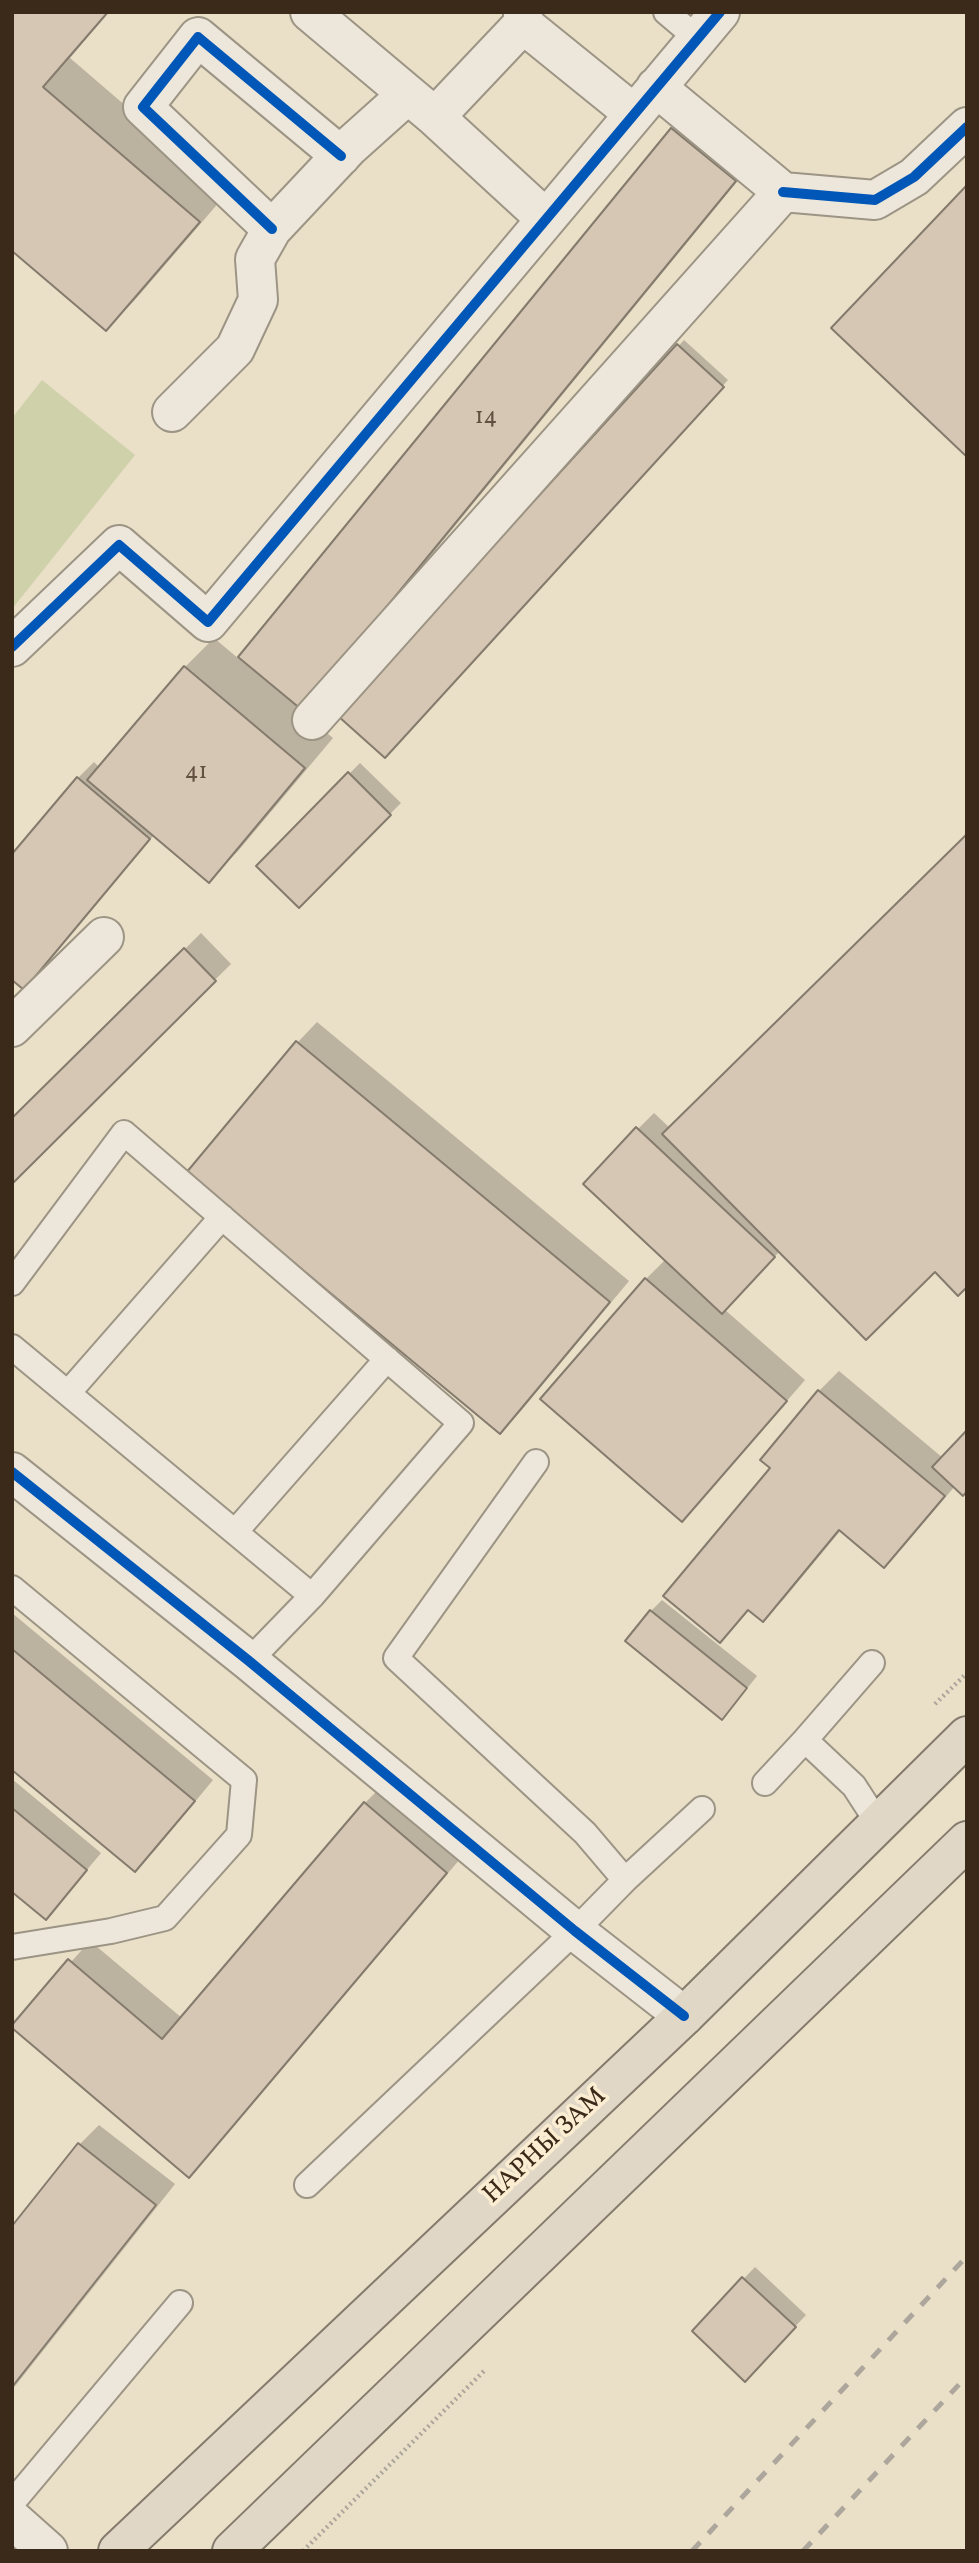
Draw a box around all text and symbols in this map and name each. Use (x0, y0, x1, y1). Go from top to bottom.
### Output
house number: 14 (475, 405, 497, 433)
house number: 41 (185, 760, 207, 788)
street label: НАРНЫ ЗАМ (478, 2082, 614, 2212)

